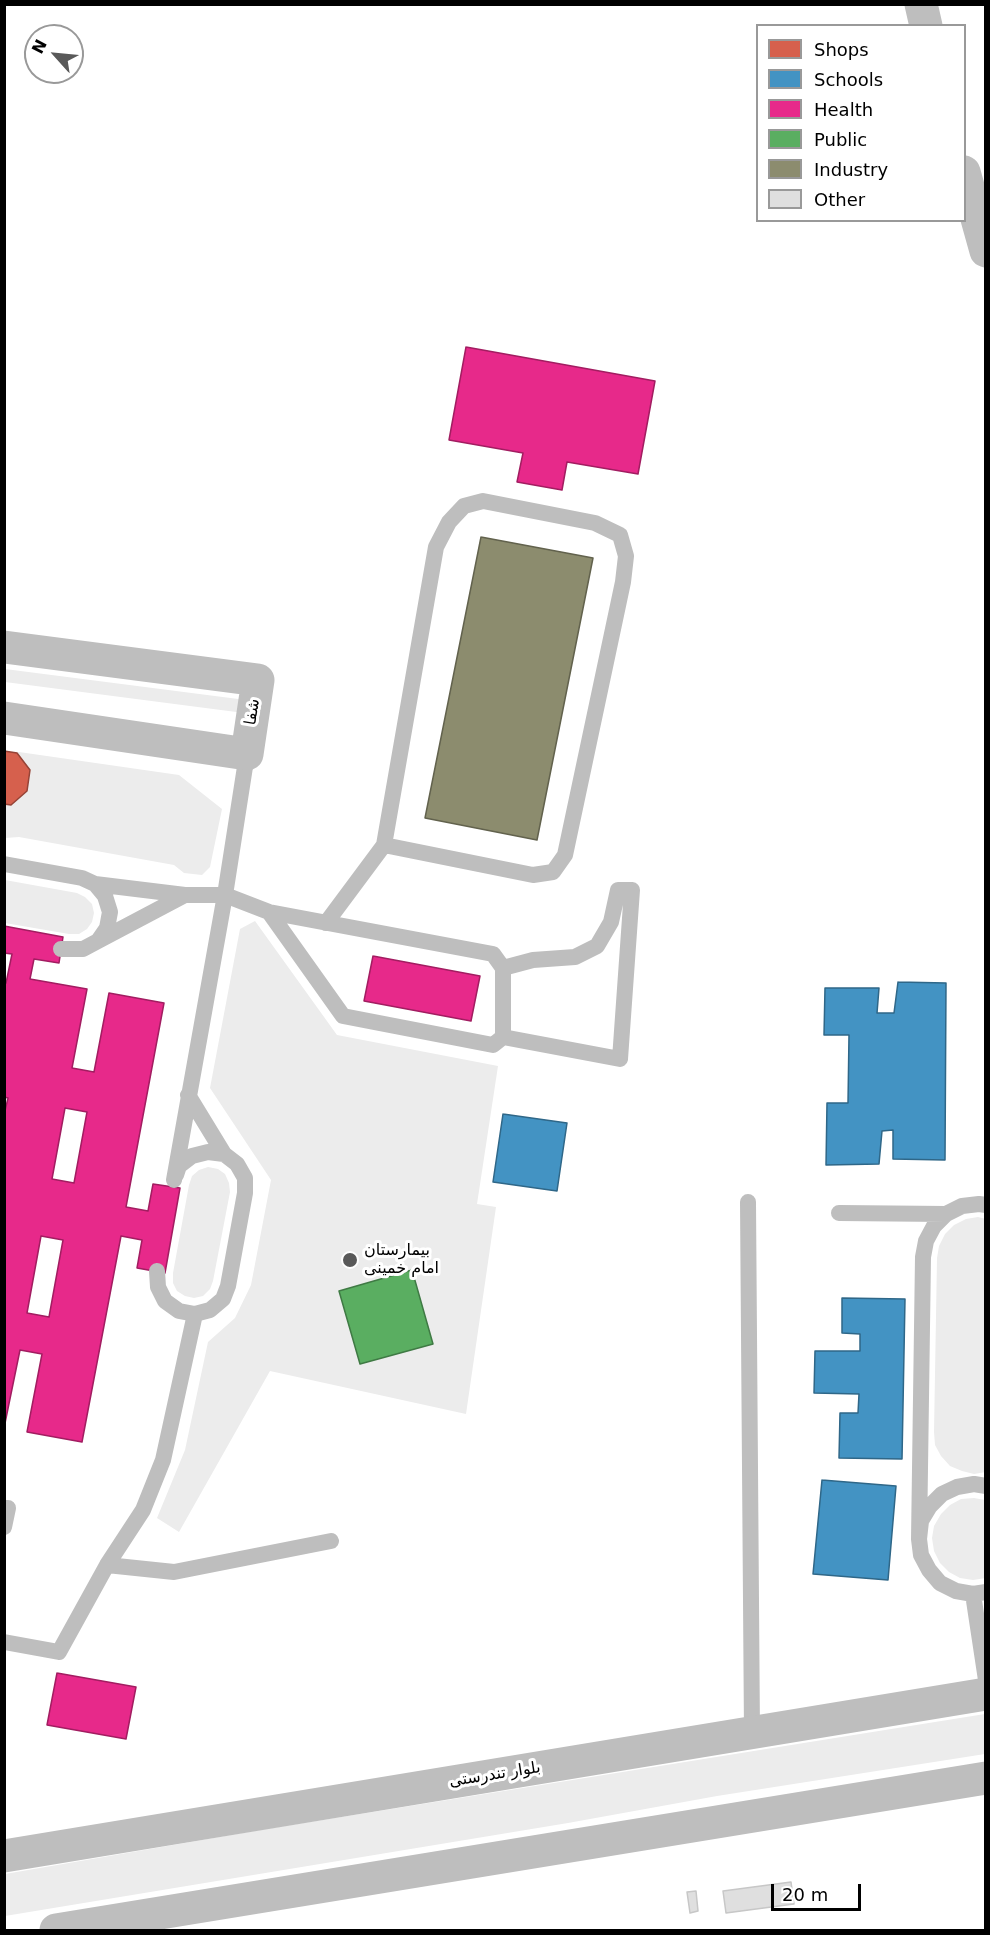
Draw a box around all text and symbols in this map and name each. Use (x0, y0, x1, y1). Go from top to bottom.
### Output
north arrow (24, 24, 84, 84)
legend (756, 24, 966, 222)
text: N (28, 36, 51, 57)
text: Shops (814, 39, 869, 60)
text: Schools (814, 69, 883, 90)
text: Health (814, 99, 873, 120)
text: Public (814, 129, 867, 150)
text: Industry (814, 159, 888, 180)
text: Other (814, 189, 865, 210)
street label: شفا (241, 697, 265, 727)
place label: بیمارستان امام خمینی (364, 1241, 439, 1279)
marker: بیمارستان امام خمینی (341, 1251, 359, 1269)
street label: بلوار تندرستی (448, 1758, 542, 1792)
scale bar (774, 1872, 864, 1910)
text: 20 m (782, 1884, 828, 1905)

